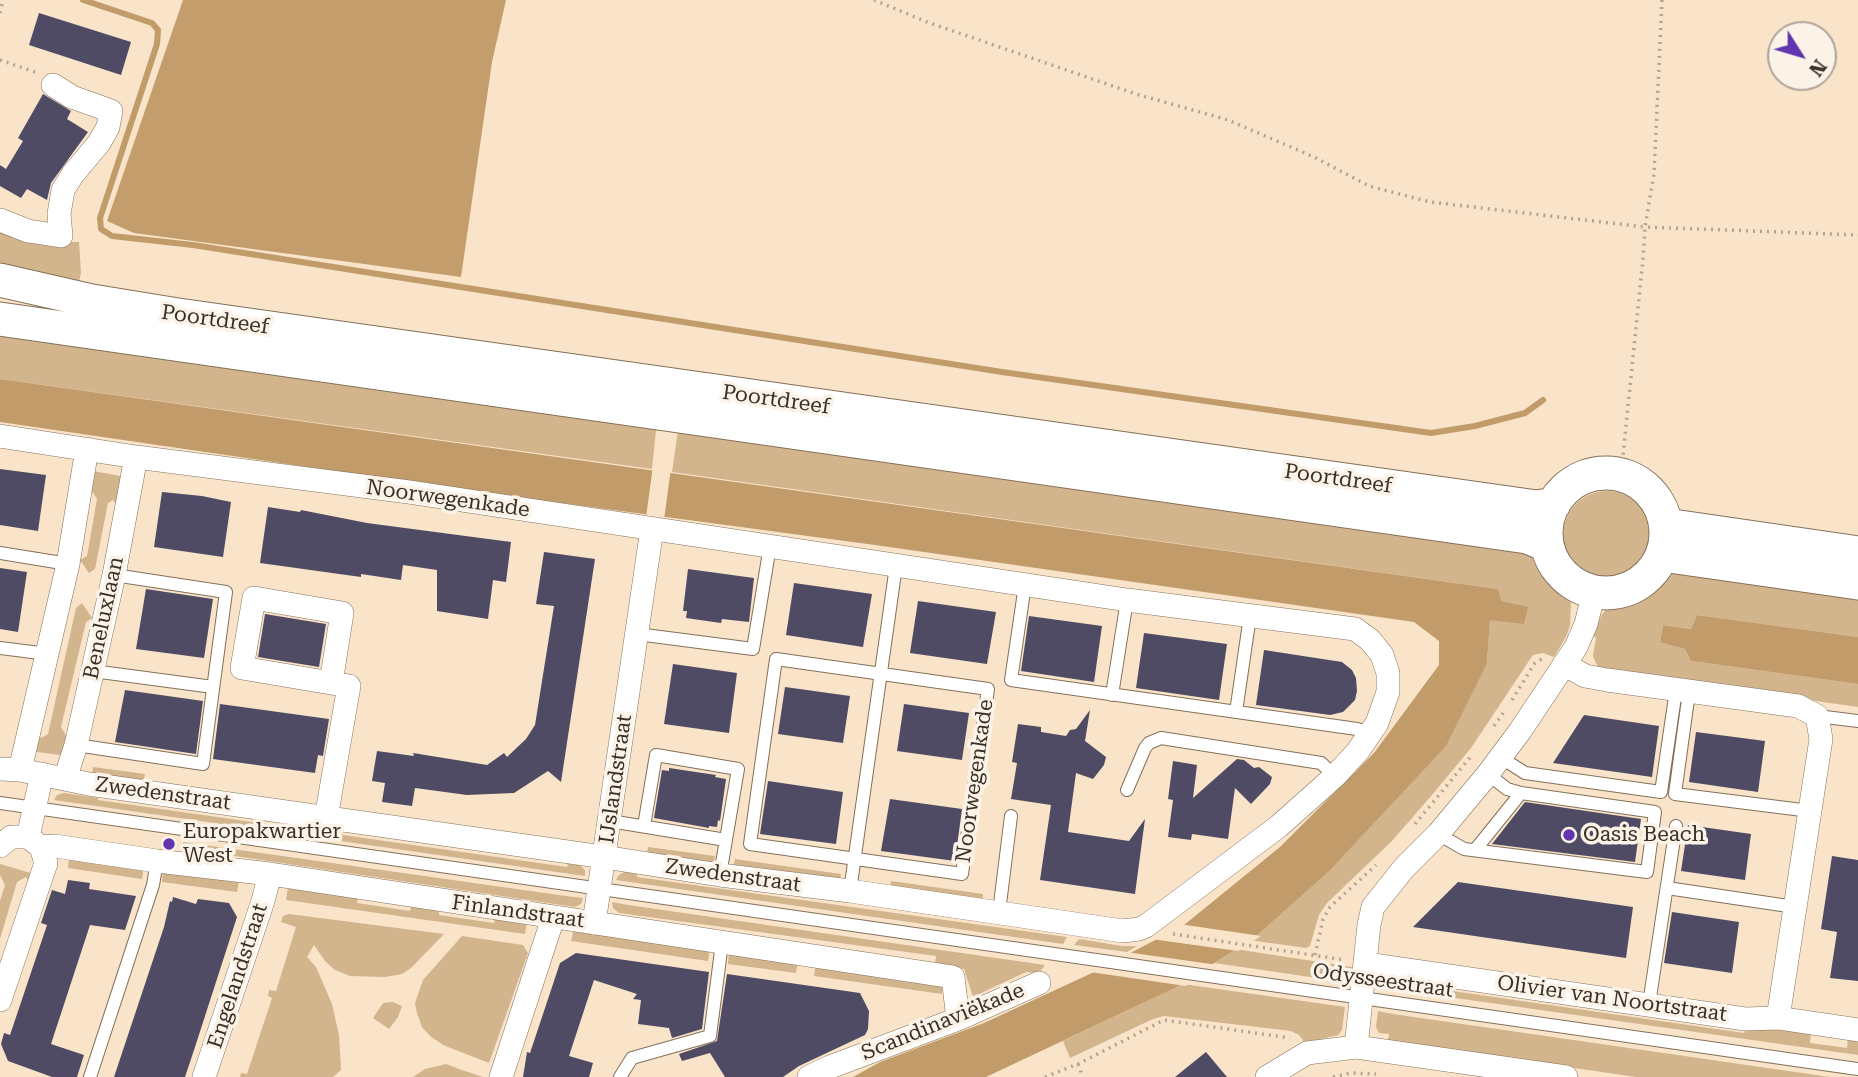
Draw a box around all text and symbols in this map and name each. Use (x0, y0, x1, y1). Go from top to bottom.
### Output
north arrow (1767, 21, 1837, 91)
text: N (1804, 55, 1831, 80)
street label: Poortdreef (160, 300, 270, 340)
street label: Poortdreef (721, 380, 831, 420)
street label: Poortdreef (1283, 459, 1393, 499)
street label: Noorwegenkade (365, 475, 531, 523)
street label: Beneluxlaan (79, 554, 129, 682)
street label: Noorwegenkade (951, 698, 999, 864)
street label: IJslandstraat (594, 713, 638, 845)
street label: Zwedenstraat (94, 772, 232, 816)
place label: Europakwartier West (183, 819, 341, 869)
place label: Oasis Beach (1583, 822, 1705, 848)
marker: Oasis Beach (1561, 827, 1577, 843)
marker: Europakwartier West (161, 836, 177, 852)
street label: Zwedenstraat (664, 854, 802, 898)
street label: Finlandstraat (450, 890, 586, 934)
street label: Engelandstraat (203, 900, 273, 1052)
street label: Odysseestraat (1311, 959, 1455, 1003)
street label: Olivier van Noortstraat (1496, 970, 1728, 1028)
street label: Scandinaviëkade (858, 978, 1028, 1066)

